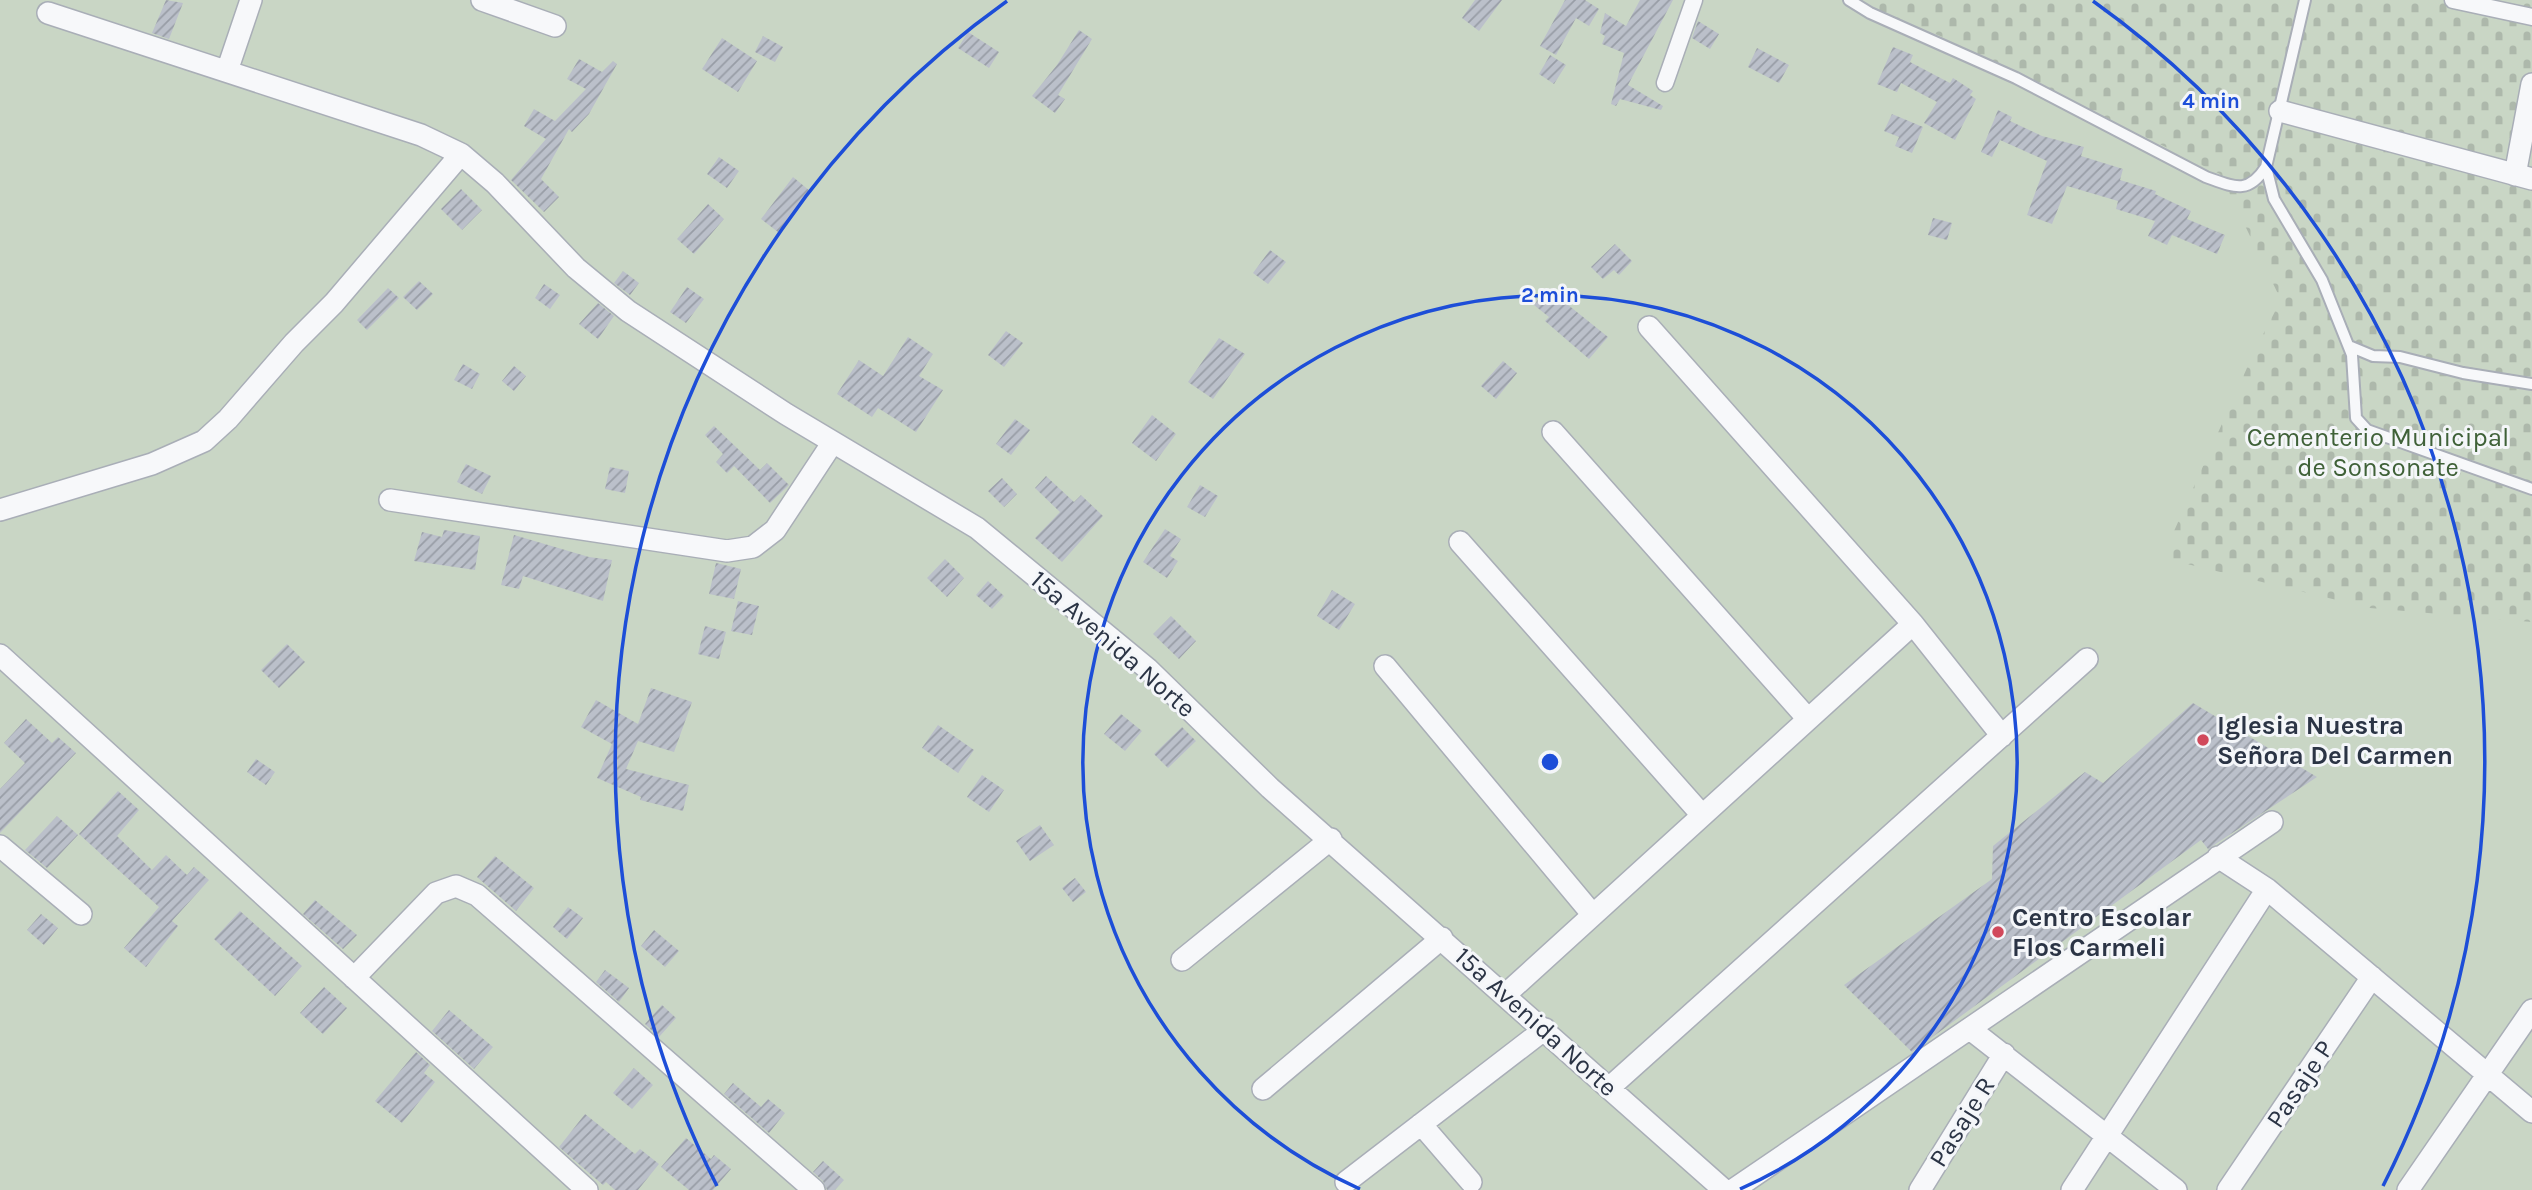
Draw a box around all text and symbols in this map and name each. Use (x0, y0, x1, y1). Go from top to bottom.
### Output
text: 4 min (2182, 89, 2240, 113)
text: 2 min (1521, 283, 1579, 307)
park label: Cementerio Municipal de Sonsonate (2247, 422, 2509, 483)
street label: 15a Avenida Norte (1024, 564, 1202, 724)
place label: Iglesia Nuestra Señora Del Carmen (2217, 710, 2453, 771)
marker: Iglesia Nuestra Señora Del Carmen (2195, 732, 2211, 748)
centre of rings (1538, 750, 1562, 774)
place label: Centro Escolar Flos Carmeli (2012, 902, 2192, 963)
marker: Centro Escolar Flos Carmeli (1990, 924, 2006, 940)
street label: 15a Avenida Norte (1448, 941, 1624, 1103)
street label: Pasaje P (2260, 1034, 2340, 1134)
street label: Pasaje R (1922, 1071, 2002, 1173)

